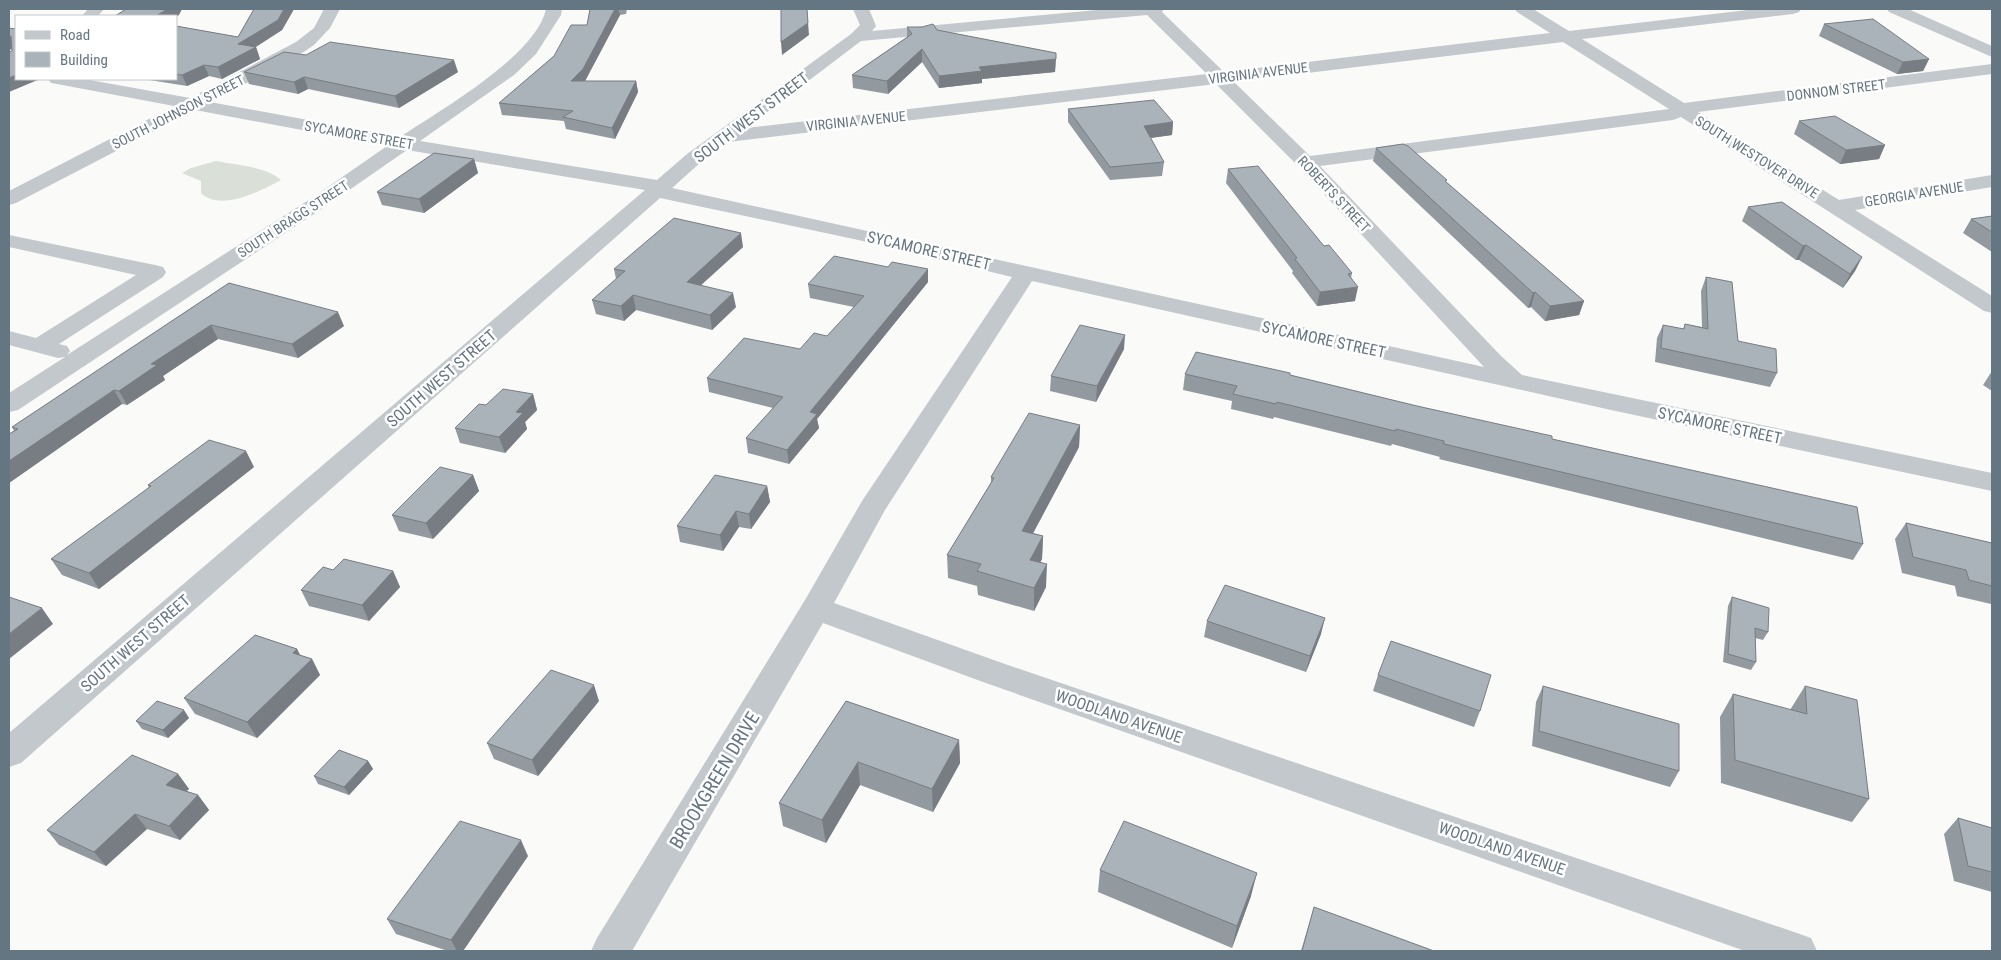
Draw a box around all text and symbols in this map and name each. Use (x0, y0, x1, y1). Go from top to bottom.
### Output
legend (15, 15, 178, 80)
text: Road (60, 26, 90, 44)
text: Building (60, 51, 108, 69)
street label: VIRGINIA AVENUE (1207, 59, 1309, 87)
street label: SOUTH WEST STREET (690, 68, 812, 167)
street label: SOUTH JOHNSON STREET (109, 72, 247, 152)
street label: DONNOM STREET (1786, 76, 1886, 104)
street label: VIRGINIA AVENUE (805, 108, 907, 134)
street label: SOUTH WESTOVER DRIVE (1692, 113, 1822, 201)
street label: SYCAMORE STREET (303, 118, 415, 152)
street label: ROBERTS STREET (1295, 153, 1373, 235)
street label: SOUTH BRAGG STREET (235, 177, 351, 261)
street label: GEORGIA AVENUE (1863, 178, 1965, 210)
street label: SYCAMORE STREET (865, 227, 992, 274)
street label: SYCAMORE STREET (1260, 317, 1388, 362)
street label: SOUTH WEST STREET (383, 326, 500, 431)
street label: SYCAMORE STREET (1656, 403, 1784, 448)
street label: SOUTH WEST STREET (77, 591, 194, 696)
street label: WOODLAND AVENUE (1053, 686, 1185, 747)
street label: BROOKGREEN DRIVE (665, 708, 764, 853)
street label: WOODLAND AVENUE (1436, 818, 1568, 879)

